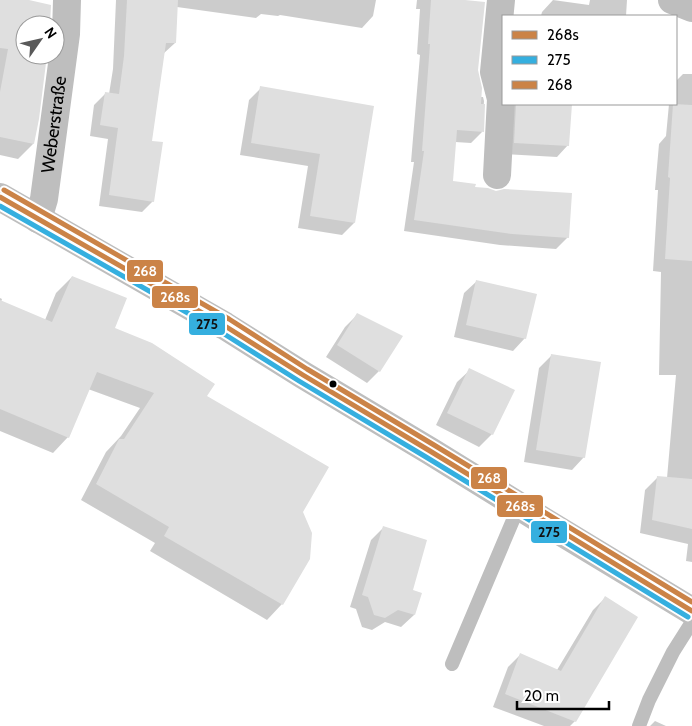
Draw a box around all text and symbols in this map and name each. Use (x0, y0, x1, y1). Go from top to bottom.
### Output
north arrow (15, 15, 65, 65)
legend (502, 15, 677, 105)
text: N (41, 24, 61, 42)
text: 268s (547, 26, 579, 44)
text: 275 (547, 51, 571, 69)
street label: Weberstraße (37, 75, 71, 174)
text: 268 (547, 76, 572, 94)
line badge: 268 (126, 259, 164, 283)
text: 268 (133, 262, 157, 280)
line badge: 268s (151, 285, 199, 309)
text: 268s (160, 288, 190, 306)
line badge: 275 (188, 312, 226, 336)
text: 275 (196, 315, 218, 333)
unlabelled marker (328, 379, 338, 389)
line badge: 268 (470, 466, 508, 490)
text: 268 (477, 469, 501, 487)
line badge: 268s (496, 494, 544, 518)
text: 268s (505, 497, 535, 515)
line badge: 275 (530, 520, 568, 544)
text: 275 (538, 523, 560, 541)
scale bar (517, 678, 610, 710)
text: 20 m (524, 687, 559, 705)

